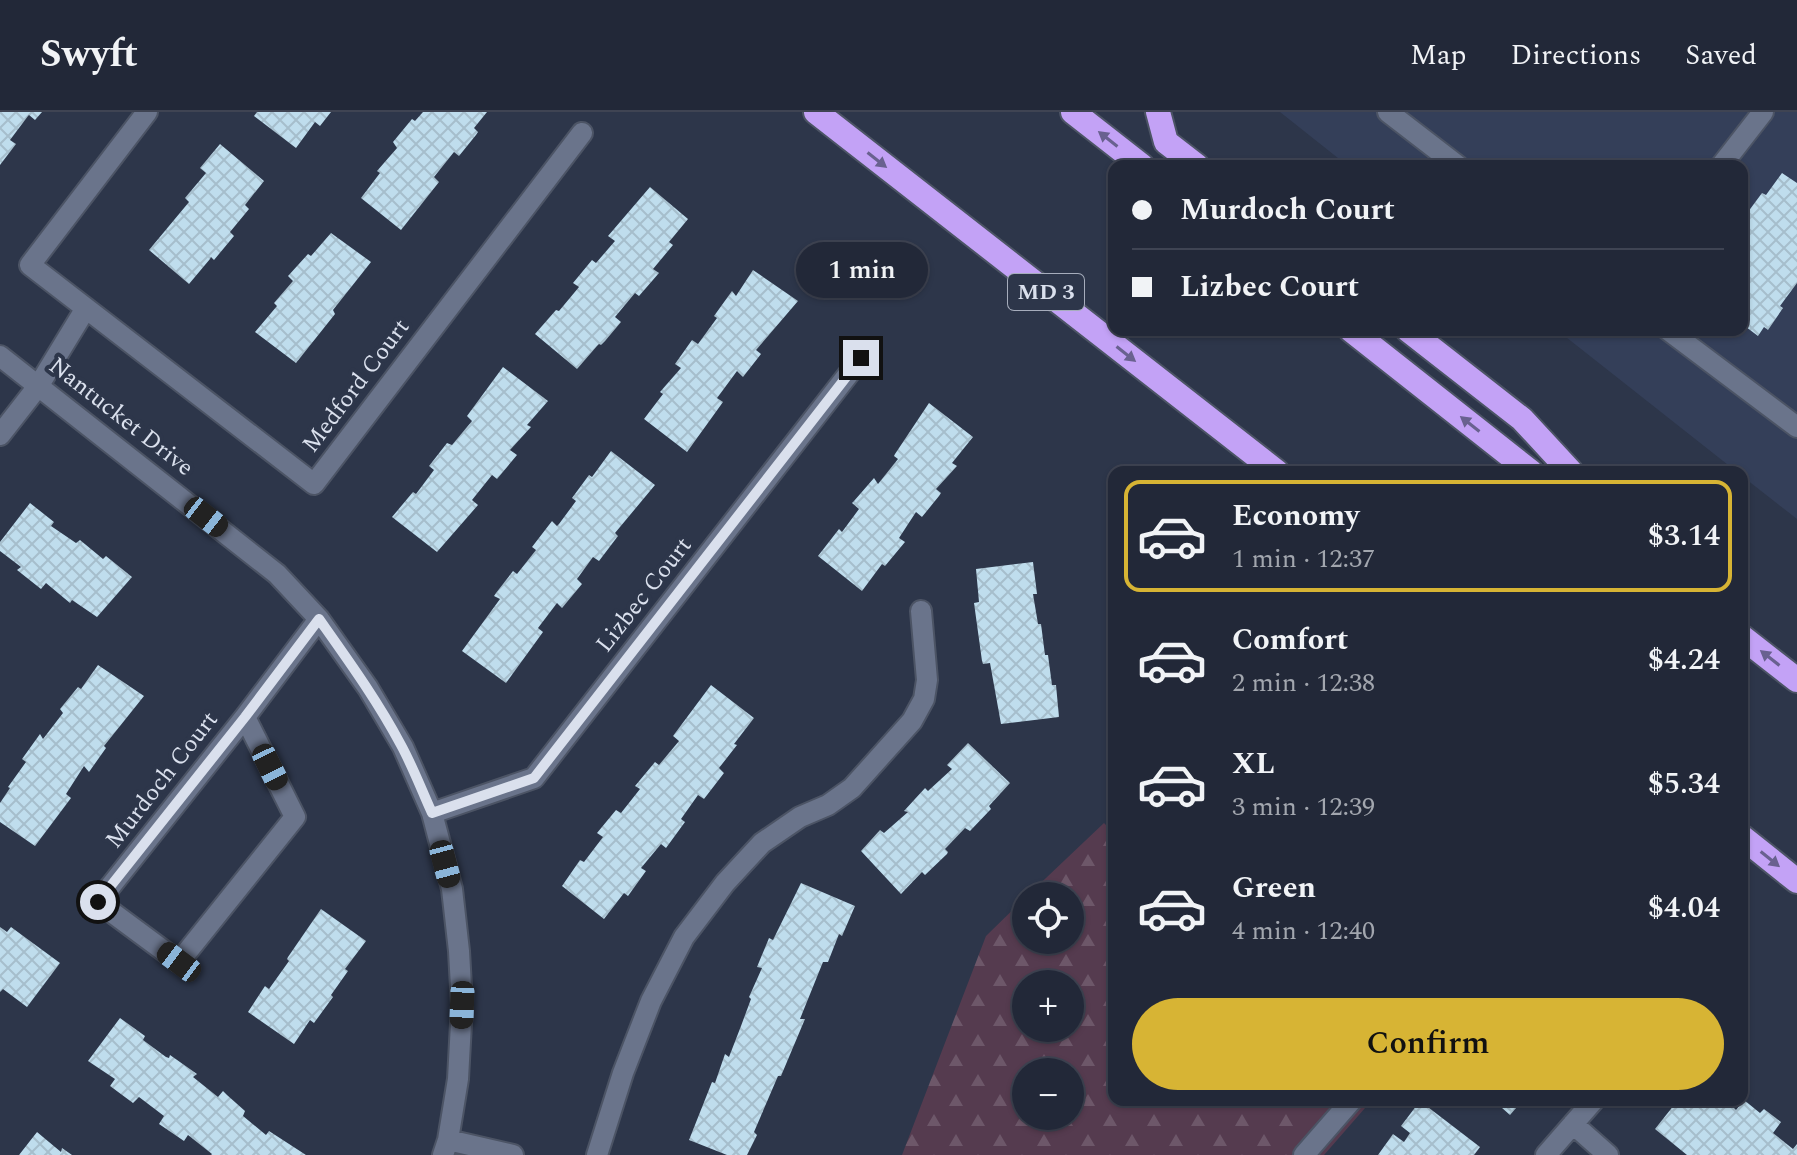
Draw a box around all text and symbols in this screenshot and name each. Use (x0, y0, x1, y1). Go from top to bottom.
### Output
text: Swyft (40, 26, 138, 84)
text: Map (1410, 34, 1467, 77)
text: Directions (1511, 34, 1641, 77)
text: Saved (1685, 34, 1757, 77)
one-way arrow (1098, 131, 1118, 148)
one-way arrow (867, 151, 887, 168)
text: Murdoch Court (1180, 187, 1395, 233)
callout: 1 min (795, 242, 927, 298)
text: 1 min (828, 250, 896, 290)
text: Lizbec Court (1180, 264, 1359, 310)
road number: MD 3 (1008, 274, 1084, 310)
street label: Medford Court (293, 311, 419, 461)
route end (843, 340, 879, 376)
one-way arrow (1116, 346, 1136, 362)
street label: Nantucket Drive (41, 349, 201, 485)
one-way arrow (1460, 416, 1480, 432)
car (180, 493, 232, 541)
text: Economy (1232, 493, 1359, 539)
icon: car (1136, 500, 1208, 572)
text: $3.14 (1648, 513, 1720, 559)
street label: Lizbec Court (587, 529, 701, 661)
text: 1 min · 12:37 (1232, 539, 1375, 579)
text: Comfort (1232, 617, 1348, 663)
icon: car (1136, 624, 1208, 696)
text: $4.24 (1648, 637, 1720, 683)
one-way arrow (1759, 651, 1780, 667)
text: 2 min · 12:38 (1232, 663, 1375, 703)
street label: Murdoch Court (97, 704, 227, 856)
car (249, 740, 291, 794)
text: XL (1232, 741, 1275, 787)
icon: car (1136, 748, 1208, 820)
text: $5.34 (1648, 761, 1720, 807)
text: 3 min · 12:39 (1232, 787, 1375, 827)
car (427, 838, 463, 890)
one-way arrow (1759, 850, 1779, 867)
text: Green (1232, 865, 1316, 911)
icon: car (1136, 872, 1208, 944)
map controls (1012, 882, 1084, 1130)
button: locate (1012, 882, 1084, 954)
route start (80, 884, 116, 920)
text: $4.04 (1648, 885, 1720, 931)
text: 4 min · 12:40 (1232, 911, 1375, 951)
car (153, 938, 205, 986)
button: + (1012, 970, 1084, 1042)
car (449, 981, 475, 1029)
button: Confirm (1132, 998, 1724, 1090)
button: − (1012, 1058, 1084, 1130)

